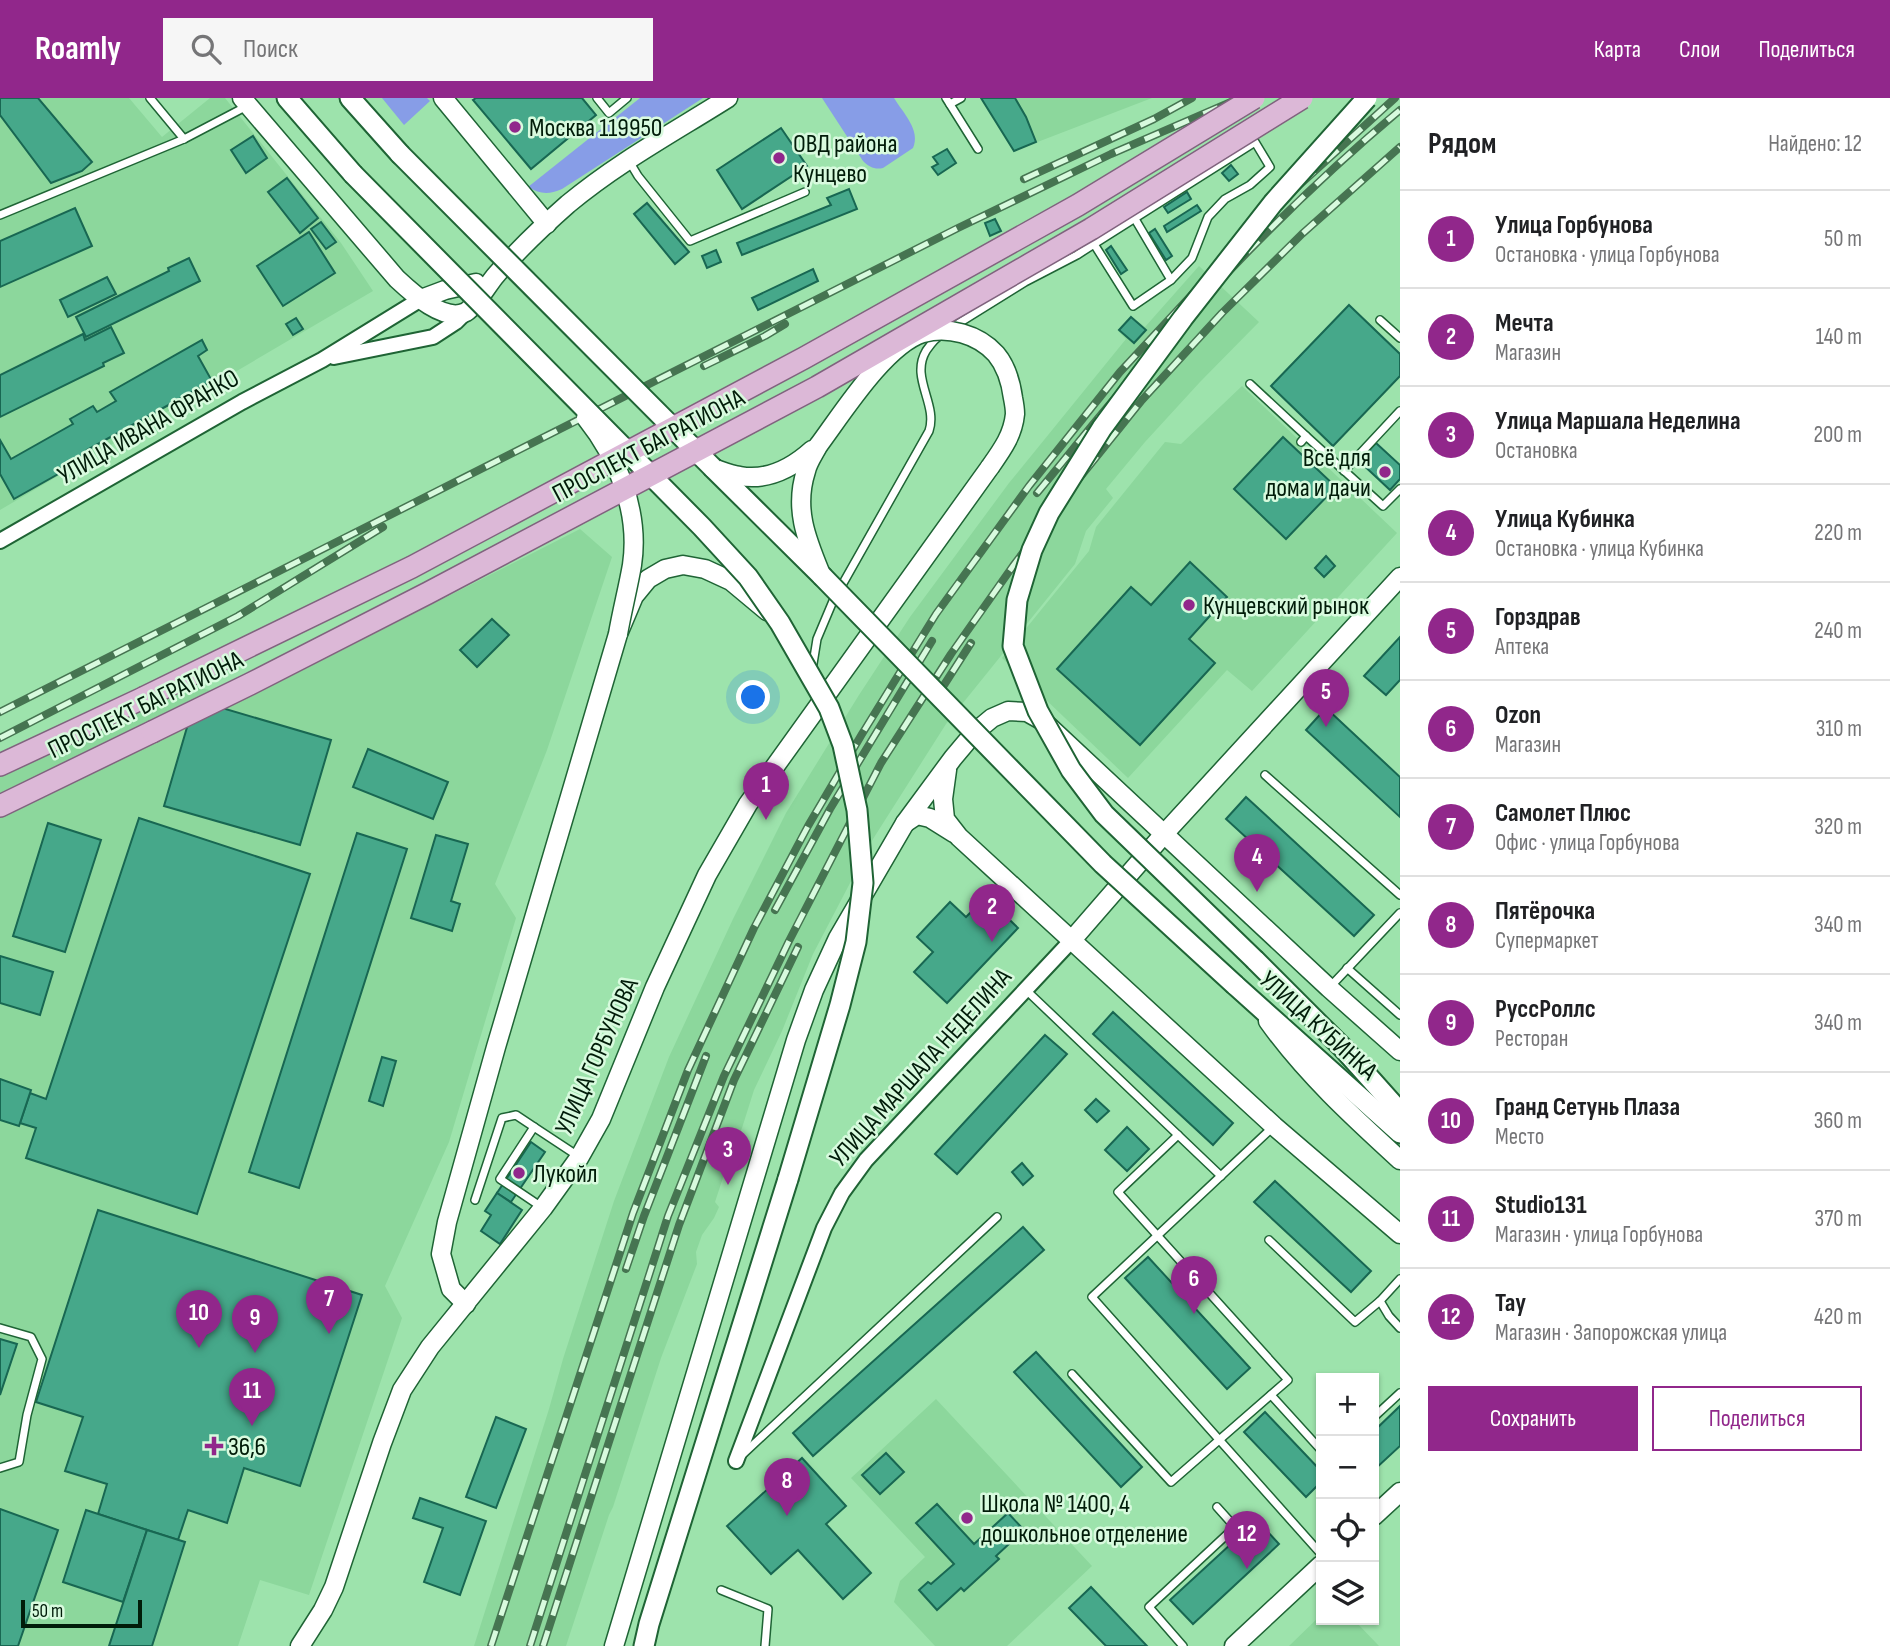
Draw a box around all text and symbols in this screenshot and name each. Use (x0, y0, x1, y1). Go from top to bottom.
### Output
search box (163, 18, 653, 81)
text: Roamly (35, 29, 121, 69)
icon: search (187, 30, 225, 68)
text: Поиск (243, 34, 298, 65)
text: Карта (1594, 35, 1641, 64)
text: Слои (1679, 35, 1720, 64)
text: Поделиться (1758, 35, 1855, 64)
place label: Москва 119950 (529, 113, 662, 144)
marker: Москва 119950 (507, 119, 523, 135)
text: Рядом (1428, 126, 1496, 162)
place label: ОВД района Кунцево (793, 129, 897, 190)
text: Найдено: 12 (1768, 130, 1862, 158)
marker: ОВД района Кунцево (771, 150, 787, 166)
text: Улица Горбунова (1495, 210, 1653, 241)
text: 1 (1446, 225, 1456, 253)
text: 50 m (1824, 225, 1862, 253)
text: Остановка · улица Горбунова (1495, 241, 1720, 269)
text: Мечта (1495, 308, 1554, 339)
text: 2 (1446, 323, 1456, 351)
text: 140 m (1816, 323, 1862, 351)
text: Магазин (1495, 339, 1561, 367)
street label: УЛИЦА ИВАНА ФРАНКО (53, 363, 245, 492)
street label: ПРОСПЕКТ БАГРАТИОНА (547, 382, 751, 510)
text: Улица Маршала Неделина (1495, 406, 1741, 437)
text: 3 (1446, 421, 1456, 449)
text: 200 m (1814, 421, 1862, 449)
text: Остановка (1495, 437, 1578, 465)
place label: Всё для дома и дачи (1266, 443, 1371, 504)
marker: Всё для дома и дачи (1377, 464, 1393, 480)
text: Улица Кубинка (1495, 504, 1635, 535)
text: 4 (1446, 519, 1456, 547)
text: 220 m (1814, 519, 1862, 547)
text: Остановка · улица Кубинка (1495, 535, 1704, 563)
place label: Кунцевский рынок (1203, 591, 1369, 622)
marker: Кунцевский рынок (1181, 597, 1197, 613)
text: Горздрав (1495, 602, 1581, 633)
text: 5 (1446, 617, 1456, 645)
text: 240 m (1814, 617, 1862, 645)
text: Аптека (1495, 633, 1549, 661)
street label: ПРОСПЕКТ БАГРАТИОНА (43, 644, 249, 766)
pin: 5 (1303, 669, 1349, 727)
your location (736, 680, 770, 714)
text: Ozon (1495, 700, 1541, 731)
text: 6 (1446, 715, 1456, 743)
text: 310 m (1816, 715, 1862, 743)
text: Магазин (1495, 731, 1561, 759)
pin: 1 (743, 762, 789, 820)
text: Самолет Плюс (1495, 798, 1631, 829)
text: 7 (1446, 813, 1456, 841)
text: 320 m (1814, 813, 1862, 841)
text: Офис · улица Горбунова (1495, 829, 1680, 857)
pin: 4 (1234, 834, 1280, 892)
pin: 2 (969, 884, 1015, 942)
text: Пятёрочка (1495, 896, 1595, 927)
text: 8 (1446, 911, 1456, 939)
text: 340 m (1814, 911, 1862, 939)
text: Супермаркет (1495, 927, 1598, 955)
street label: УЛИЦА МАРШАЛА НЕДЕЛИНА (824, 962, 1019, 1174)
street label: УЛИЦА КУБИНКА (1253, 965, 1384, 1088)
street label: УЛИЦА ГОРБУНОВА (549, 973, 646, 1140)
text: РуссРоллс (1495, 994, 1596, 1025)
text: 9 (1446, 1009, 1456, 1037)
text: 340 m (1814, 1009, 1862, 1037)
text: Ресторан (1495, 1025, 1568, 1053)
text: Гранд Сетунь Плаза (1495, 1092, 1680, 1123)
text: 10 (1441, 1107, 1461, 1135)
text: 360 m (1814, 1107, 1862, 1135)
text: Место (1495, 1123, 1544, 1151)
pin: 3 (705, 1127, 751, 1185)
place label: Лукойл (533, 1159, 597, 1190)
marker: Лукойл (511, 1165, 527, 1181)
text: Studio131 (1495, 1190, 1587, 1221)
text: 11 (1442, 1205, 1460, 1233)
text: 370 m (1815, 1205, 1862, 1233)
text: Магазин · улица Горбунова (1495, 1221, 1703, 1249)
pin: 6 (1171, 1256, 1217, 1314)
pin: 7 (306, 1276, 352, 1334)
text: Тау (1495, 1288, 1526, 1319)
pin: 10 (176, 1290, 222, 1348)
pin: 9 (232, 1295, 278, 1353)
text: 12 (1441, 1303, 1461, 1331)
text: 420 m (1814, 1303, 1862, 1331)
text: Магазин · Запорожская улица (1495, 1319, 1727, 1347)
pin: 11 (229, 1368, 275, 1426)
map controls (1316, 1373, 1379, 1625)
button: + (1316, 1373, 1379, 1436)
button: Сохранить (1428, 1386, 1638, 1451)
button: Поделиться (1652, 1386, 1862, 1451)
place label: 36,6 (228, 1432, 266, 1463)
button: − (1316, 1436, 1379, 1499)
marker: 36,6 (206, 1438, 222, 1454)
pin: 8 (764, 1458, 810, 1516)
place label: Школа № 1400, 4 дошкольное отделение (981, 1489, 1188, 1550)
button: locate (1316, 1499, 1379, 1562)
marker: Школа № 1400, 4 дошкольное отделение (959, 1510, 975, 1526)
pin: 12 (1224, 1511, 1270, 1569)
button: layers (1316, 1562, 1379, 1625)
scale bar (21, 1597, 142, 1629)
text: 50 m (32, 1600, 63, 1623)

